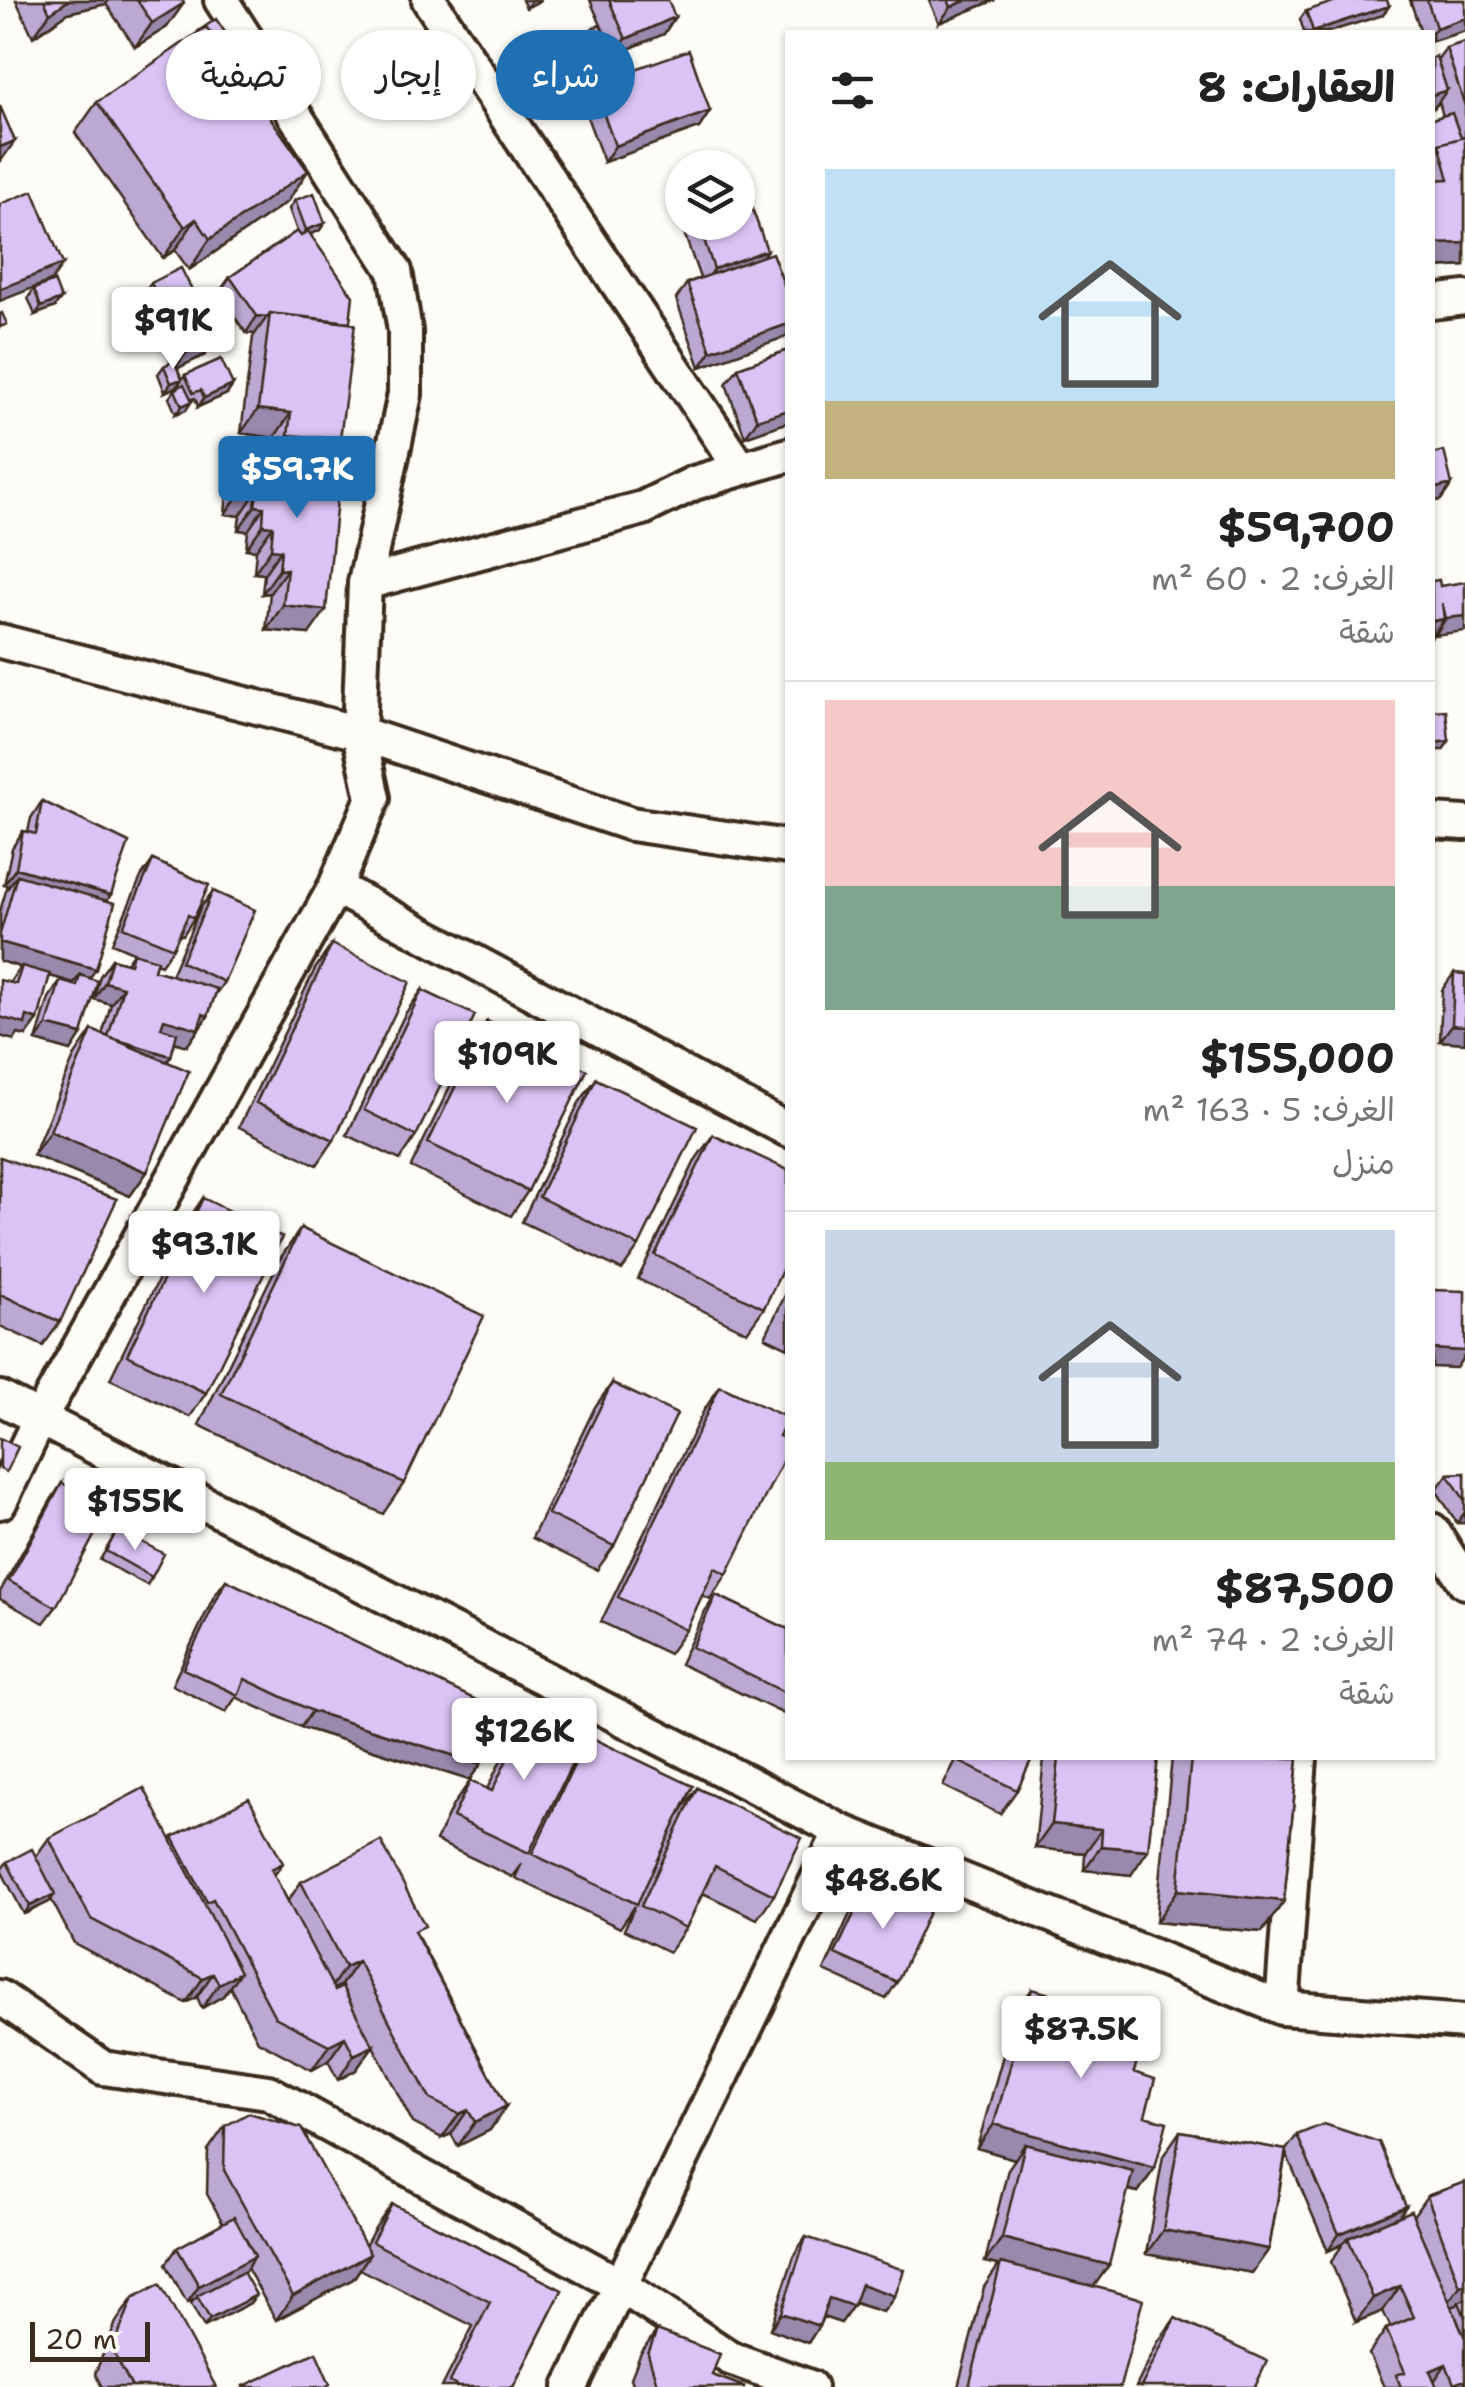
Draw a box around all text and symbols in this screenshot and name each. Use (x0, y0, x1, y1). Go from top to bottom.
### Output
chip: تصفية (166, 30, 321, 120)
chip: إيجار (341, 30, 476, 120)
chip: شراء (496, 30, 635, 120)
text: العقارات: 8 (1197, 59, 1395, 115)
icon: filters (825, 63, 880, 118)
map controls (665, 150, 755, 240)
button: layers (665, 150, 755, 240)
icon: home (1020, 234, 1200, 414)
pin: $91K (114, 287, 232, 372)
text: $91K (134, 298, 212, 341)
pin: $59.7K (216, 436, 378, 521)
text: $59.7K (240, 447, 354, 490)
text: $59,700 (1217, 499, 1395, 555)
text: الغرف: 2 · 60 m² (1151, 557, 1395, 600)
text: شقة (1339, 610, 1395, 653)
icon: home (1020, 765, 1200, 945)
pin: $109K (437, 1021, 577, 1106)
text: $155,000 (1200, 1030, 1395, 1086)
text: $109K (457, 1032, 557, 1075)
text: الغرف: 5 · 163 m² (1143, 1088, 1395, 1131)
text: منزل (1332, 1141, 1395, 1184)
pin: $93.1K (123, 1211, 285, 1296)
text: $93.1K (151, 1222, 257, 1265)
icon: home (1020, 1295, 1200, 1475)
pin: $155K (65, 1468, 205, 1553)
text: $155K (87, 1479, 183, 1522)
text: $87,500 (1215, 1560, 1395, 1616)
text: الغرف: 2 · 74 m² (1151, 1618, 1395, 1661)
text: شقة (1339, 1671, 1395, 1714)
pin: $126K (454, 1698, 594, 1783)
text: $126K (474, 1709, 574, 1752)
pin: $48.6K (802, 1847, 964, 1932)
text: $48.6K (824, 1858, 942, 1901)
pin: $87.5K (1000, 1996, 1162, 2081)
text: $87.5K (1024, 2007, 1138, 2050)
scale bar (30, 2317, 150, 2362)
text: 20 m (45, 2320, 117, 2358)

